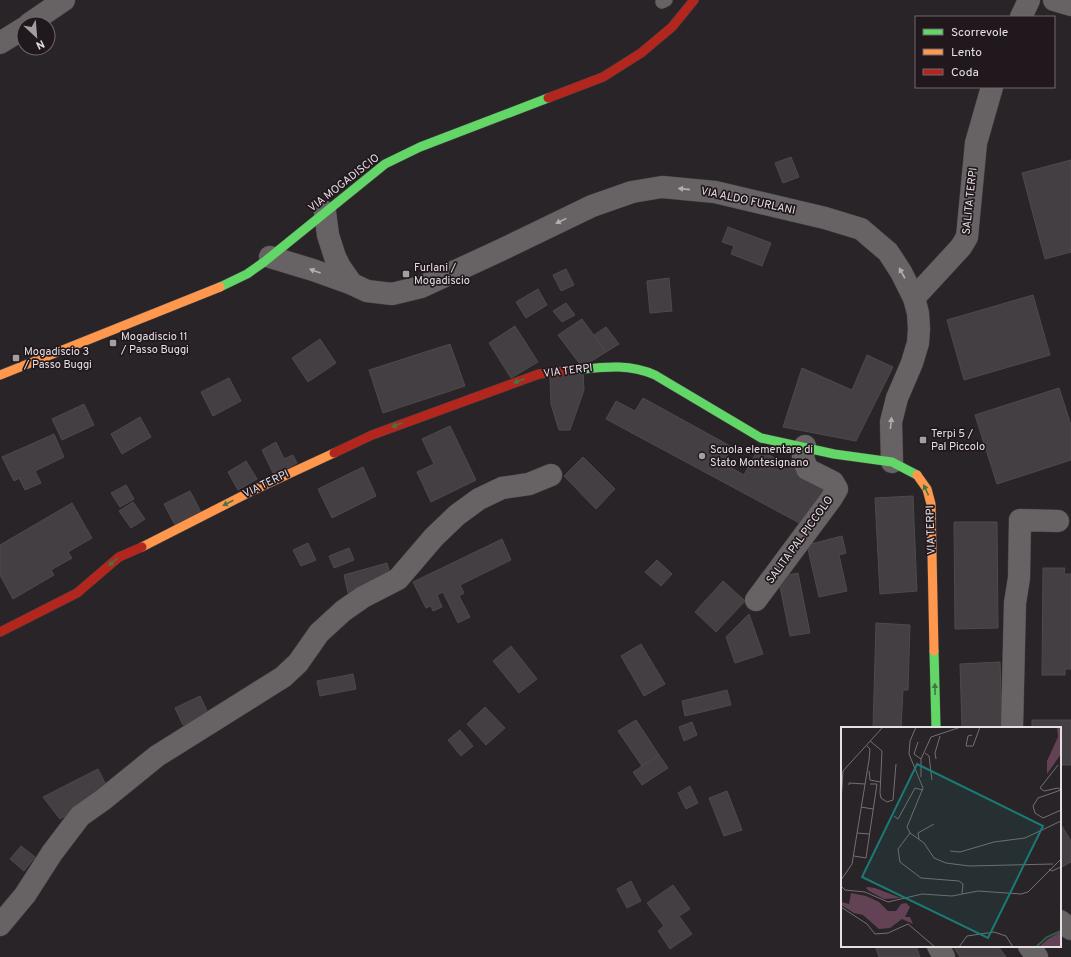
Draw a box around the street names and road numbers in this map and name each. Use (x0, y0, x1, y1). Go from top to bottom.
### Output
street label: VIA MOGADISCIO (306, 151, 382, 215)
street label: SALITA TERPI (960, 167, 980, 235)
street label: VIA ALDO FURLANI (699, 184, 797, 218)
street label: VIA TERPI (543, 361, 593, 381)
street label: VIA TERPI (241, 467, 291, 501)
street label: SALITA PAL PICCOLO (763, 493, 837, 587)
street label: VIA TERPI (923, 505, 939, 555)

